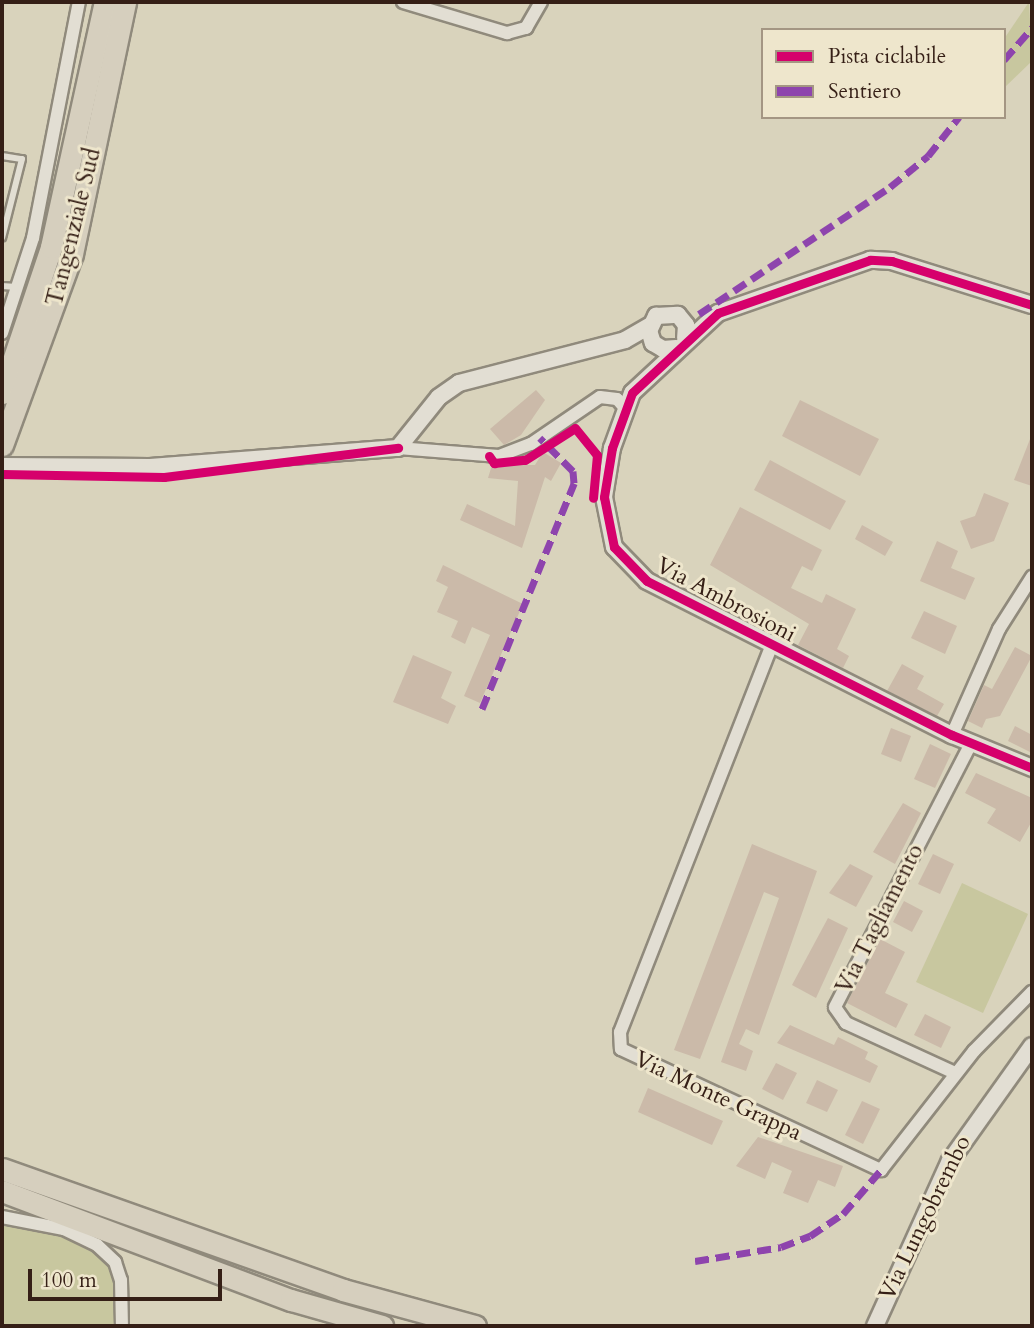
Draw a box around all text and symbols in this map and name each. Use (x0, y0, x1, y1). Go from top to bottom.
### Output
legend (761, 28, 1006, 119)
text: Pista ciclabile (828, 42, 946, 71)
text: Sentiero (828, 77, 901, 106)
street label: Tangenziale Sud (41, 145, 107, 309)
street label: Via Ambrosioni (651, 552, 801, 648)
street label: Via Tagliamento (830, 840, 930, 998)
street label: Via Monte Grappa (630, 1045, 806, 1147)
street label: Via Lungobrembo (873, 1131, 977, 1305)
scale bar (32, 1254, 226, 1298)
text: 100 m (41, 1266, 97, 1295)

